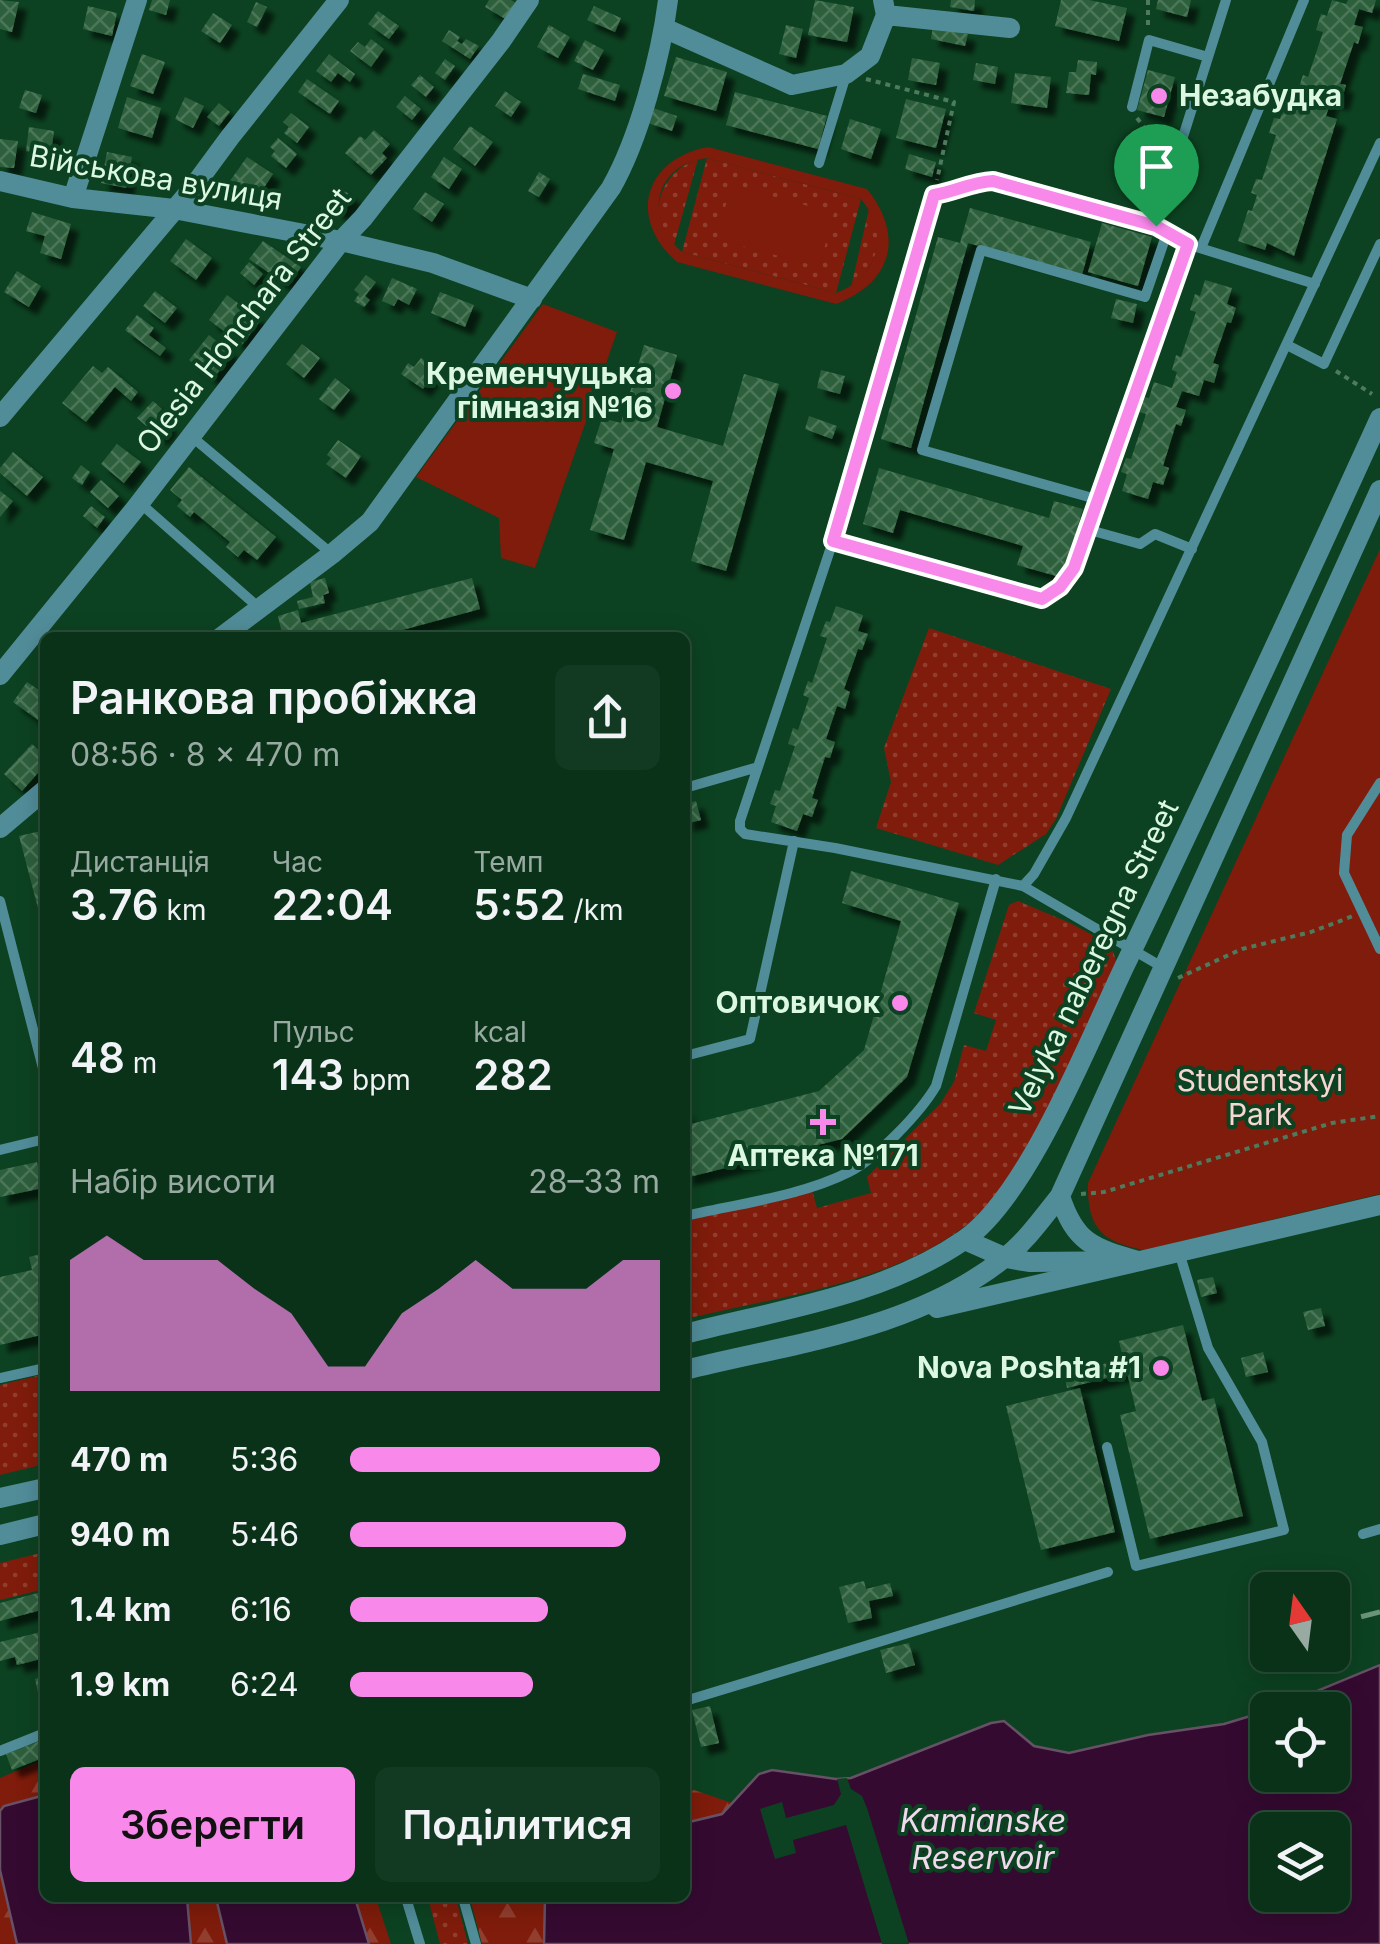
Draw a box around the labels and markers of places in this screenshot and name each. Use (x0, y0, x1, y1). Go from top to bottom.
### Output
place label: Незабудка (1179, 77, 1342, 113)
marker: Незабудка (1148, 85, 1170, 107)
pin (1114, 124, 1199, 227)
place label: Кременчуцька гімназія №16 (426, 355, 653, 425)
marker: Кременчуцька гімназія №16 (662, 380, 684, 402)
place label: Оптовичок (716, 984, 881, 1020)
marker: Оптовичок (889, 992, 911, 1014)
marker: Аптека №171 (812, 1111, 834, 1133)
place label: Аптека №171 (727, 1137, 919, 1173)
place label: Nova Poshta #1 (917, 1349, 1141, 1385)
marker: Nova Poshta #1 (1150, 1357, 1172, 1379)

